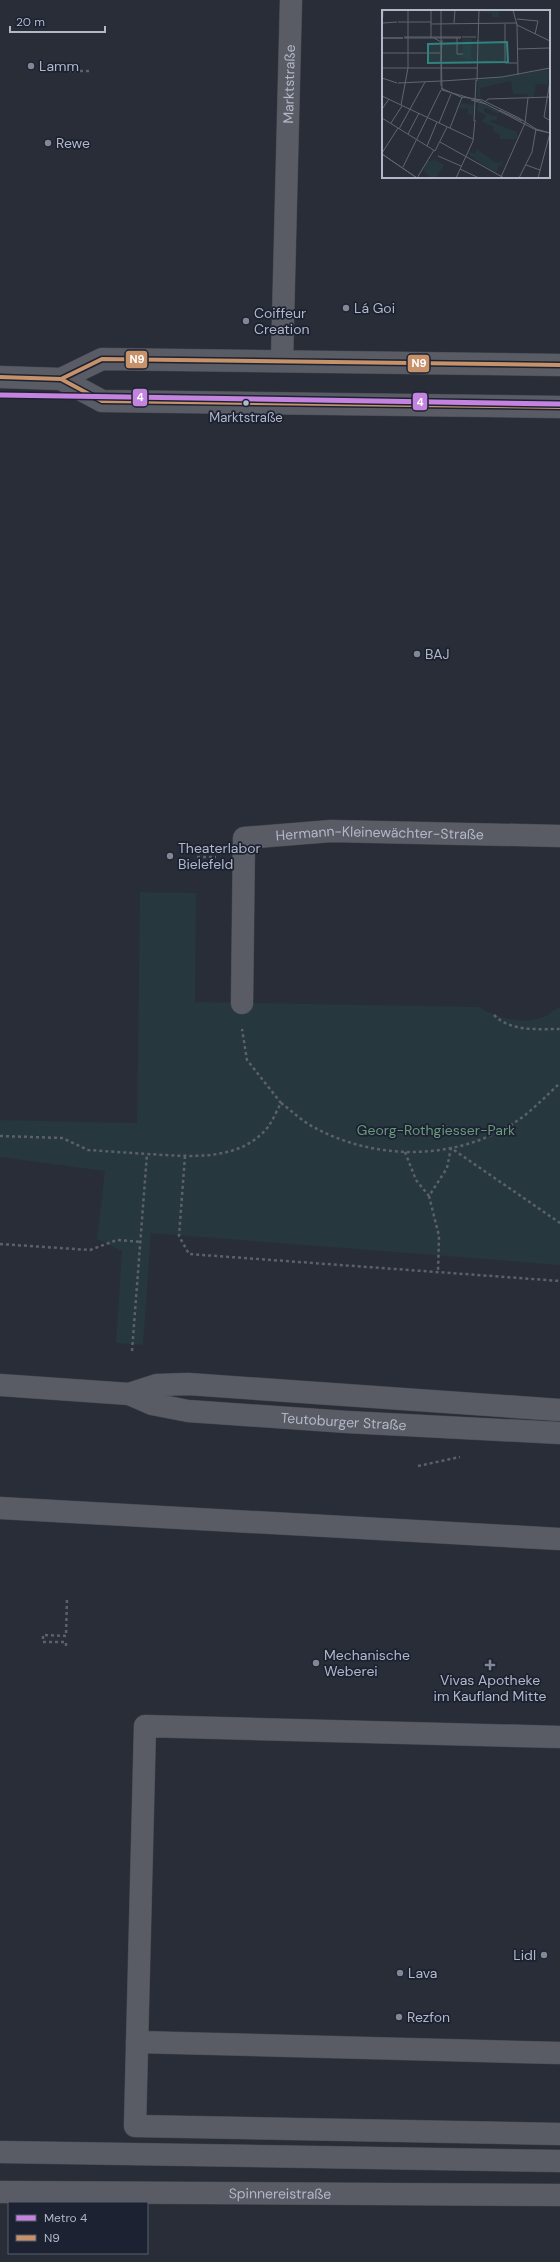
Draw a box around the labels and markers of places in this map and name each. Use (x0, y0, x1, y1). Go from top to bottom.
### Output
place label: Lamm (39, 57, 79, 75)
marker: Lamm (26, 61, 36, 71)
place label: Rewe (56, 134, 90, 152)
marker: Rewe (43, 138, 53, 148)
place label: Lá Goi (354, 299, 395, 317)
marker: Lá Goi (341, 303, 351, 313)
place label: Coiffeur Creation (254, 304, 310, 338)
marker: Coiffeur Creation (241, 316, 251, 326)
marker: Marktstraße (241, 398, 251, 408)
place label: Marktstraße (209, 409, 283, 426)
place label: BAJ (425, 645, 450, 663)
marker: BAJ (412, 649, 422, 659)
place label: Theaterlabor Bielefeld (178, 839, 261, 873)
marker: Theaterlabor Bielefeld (165, 851, 175, 861)
place label: Mechanische Weberei (324, 1646, 410, 1680)
marker: Mechanische Weberei (311, 1658, 321, 1668)
marker: Vivas Apotheke im Kaufland Mitte (485, 1660, 495, 1670)
place label: Vivas Apotheke im Kaufland Mitte (434, 1671, 547, 1705)
place label: Lidl (513, 1946, 536, 1964)
marker: Lidl (539, 1950, 549, 1960)
place label: Lava (408, 1964, 437, 1982)
marker: Lava (395, 1968, 405, 1978)
place label: Rezfon (407, 2008, 450, 2026)
marker: Rezfon (394, 2012, 404, 2022)

